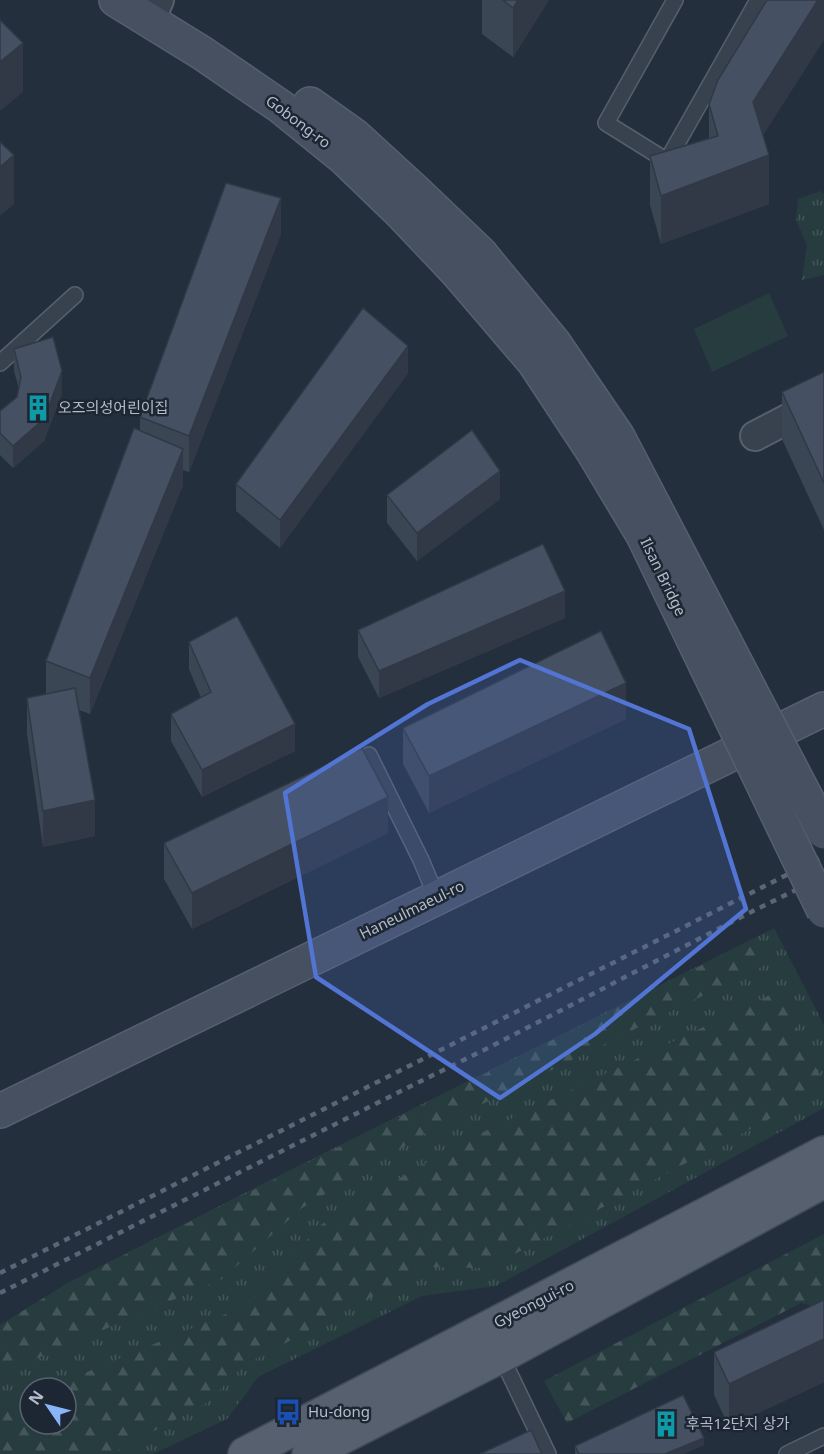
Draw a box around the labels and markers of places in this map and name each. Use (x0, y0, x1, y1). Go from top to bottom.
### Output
building icon: 오즈의성어린이집 (23, 393, 53, 423)
place label: 오즈의성어린이집 (58, 397, 168, 417)
bus stop icon: Hu-dong (273, 1397, 303, 1427)
place label: Hu-dong (308, 1401, 370, 1421)
building icon: 후곡12단지 상가 (651, 1409, 681, 1439)
place label: 후곡12단지 상가 (686, 1413, 790, 1433)

